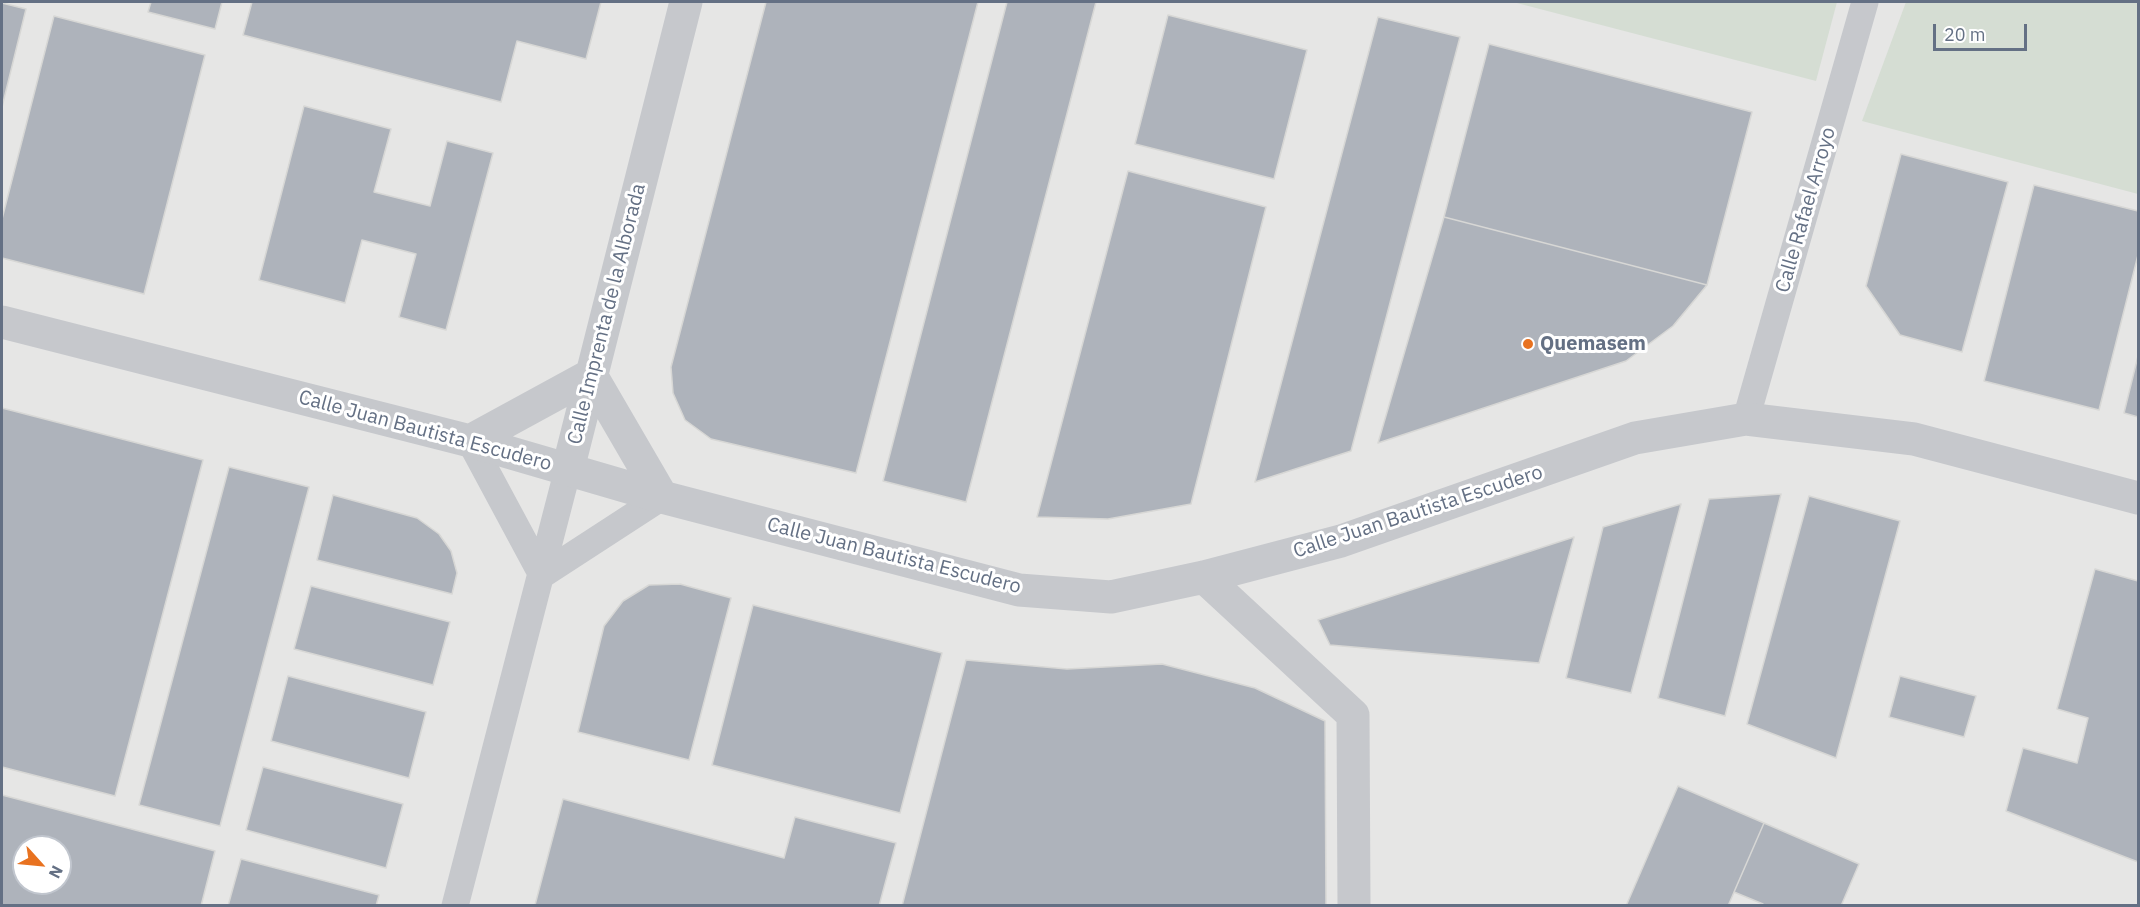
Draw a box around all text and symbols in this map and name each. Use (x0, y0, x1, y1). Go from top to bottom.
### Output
scale bar (1936, 12, 2030, 50)
text: 20 m (1944, 23, 1986, 46)
street label: Calle Rafael Arroyo (1771, 125, 1841, 295)
street label: Calle Imprenta de la Alborada (563, 181, 651, 447)
place label: Quemasem (1540, 332, 1646, 356)
marker: Quemasem (1521, 337, 1535, 351)
street label: Calle Juan Bautista Escudero (296, 386, 554, 476)
street label: Calle Juan Bautista Escudero (1290, 460, 1546, 564)
street label: Calle Juan Bautista Escudero (765, 513, 1023, 599)
north arrow (12, 835, 72, 895)
text: N (45, 863, 68, 882)

